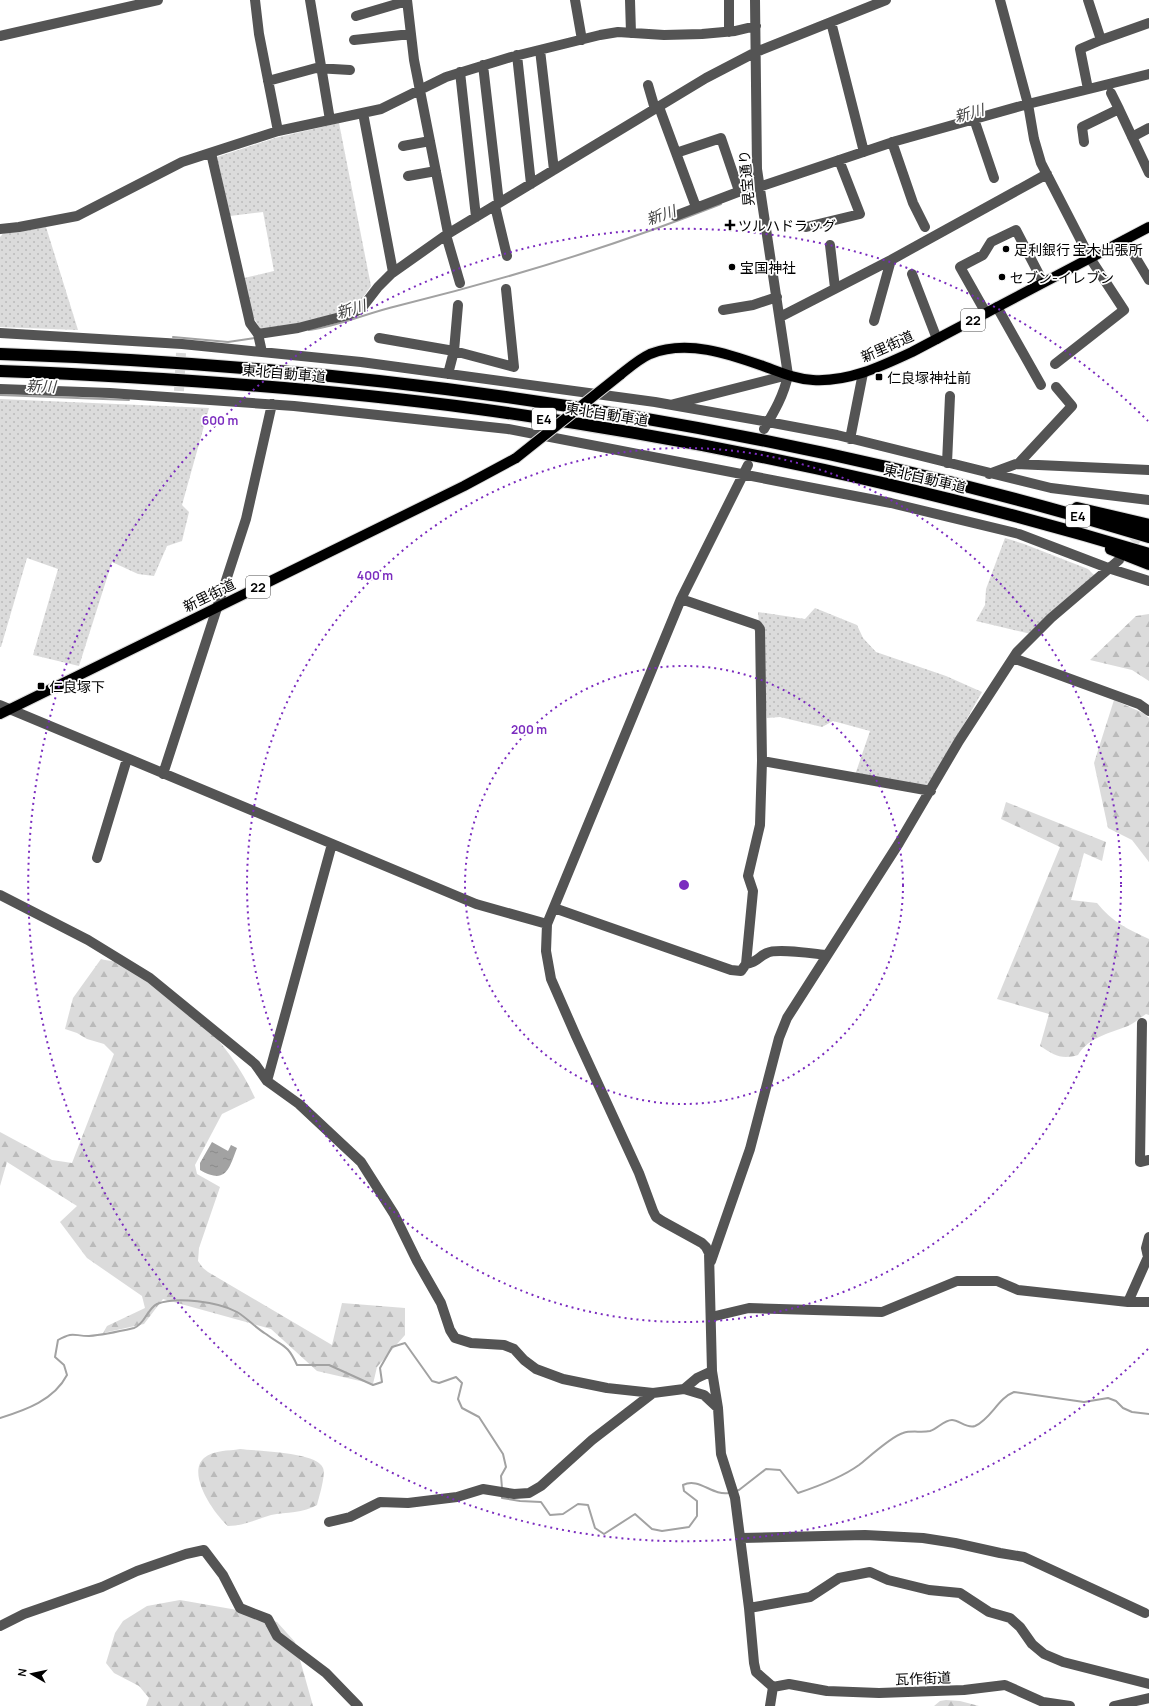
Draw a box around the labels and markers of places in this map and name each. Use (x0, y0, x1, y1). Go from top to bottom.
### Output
place label: ツルハドラッグ (738, 216, 836, 235)
marker: ツルハドラッグ (725, 220, 735, 230)
place label: 足利銀行 宝木出張所 (1014, 240, 1143, 259)
marker: 足利銀行 宝木出張所 (1001, 244, 1011, 254)
place label: 宝国神社 (740, 258, 796, 277)
marker: 宝国神社 (727, 262, 737, 272)
place label: セブン-イレブン (1010, 268, 1114, 287)
marker: セブン-イレブン (997, 272, 1007, 282)
place label: 仁良塚神社前 (887, 368, 971, 387)
marker: 仁良塚神社前 (874, 372, 884, 382)
place label: 仁良塚下 (49, 677, 105, 696)
marker: 仁良塚下 (36, 681, 46, 691)
centre of rings (677, 878, 691, 892)

